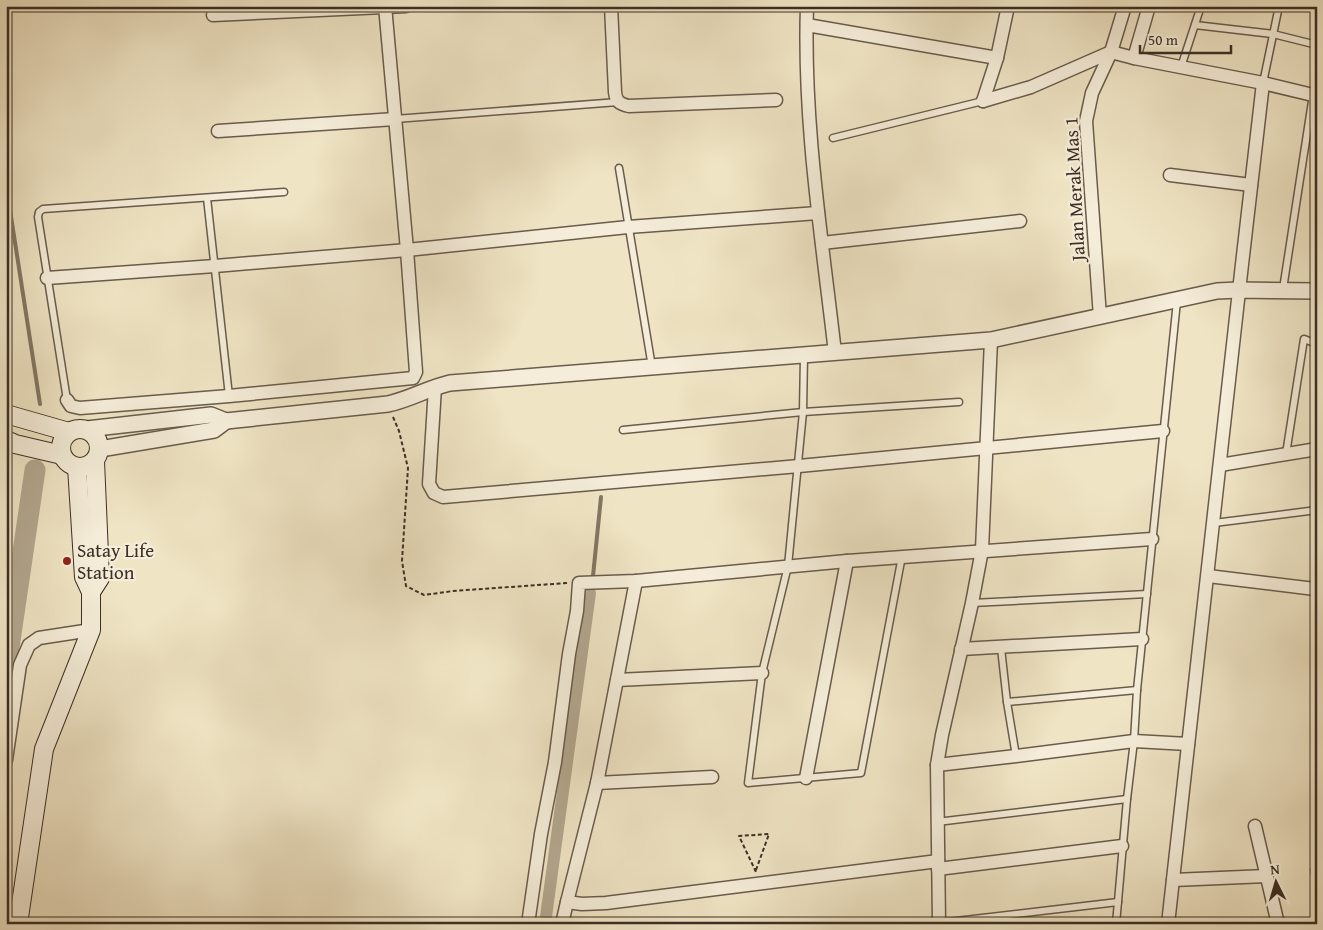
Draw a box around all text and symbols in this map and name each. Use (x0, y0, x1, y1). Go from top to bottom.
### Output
scale bar (1140, 22, 1232, 54)
text: 50 m (1148, 29, 1179, 50)
street label: Jalan Merak Mas 1 (1056, 116, 1092, 264)
place label: Satay Life Station (77, 536, 154, 586)
marker: Satay Life Station (61, 555, 73, 567)
north arrow (1250, 858, 1300, 908)
text: N (1269, 859, 1281, 879)

